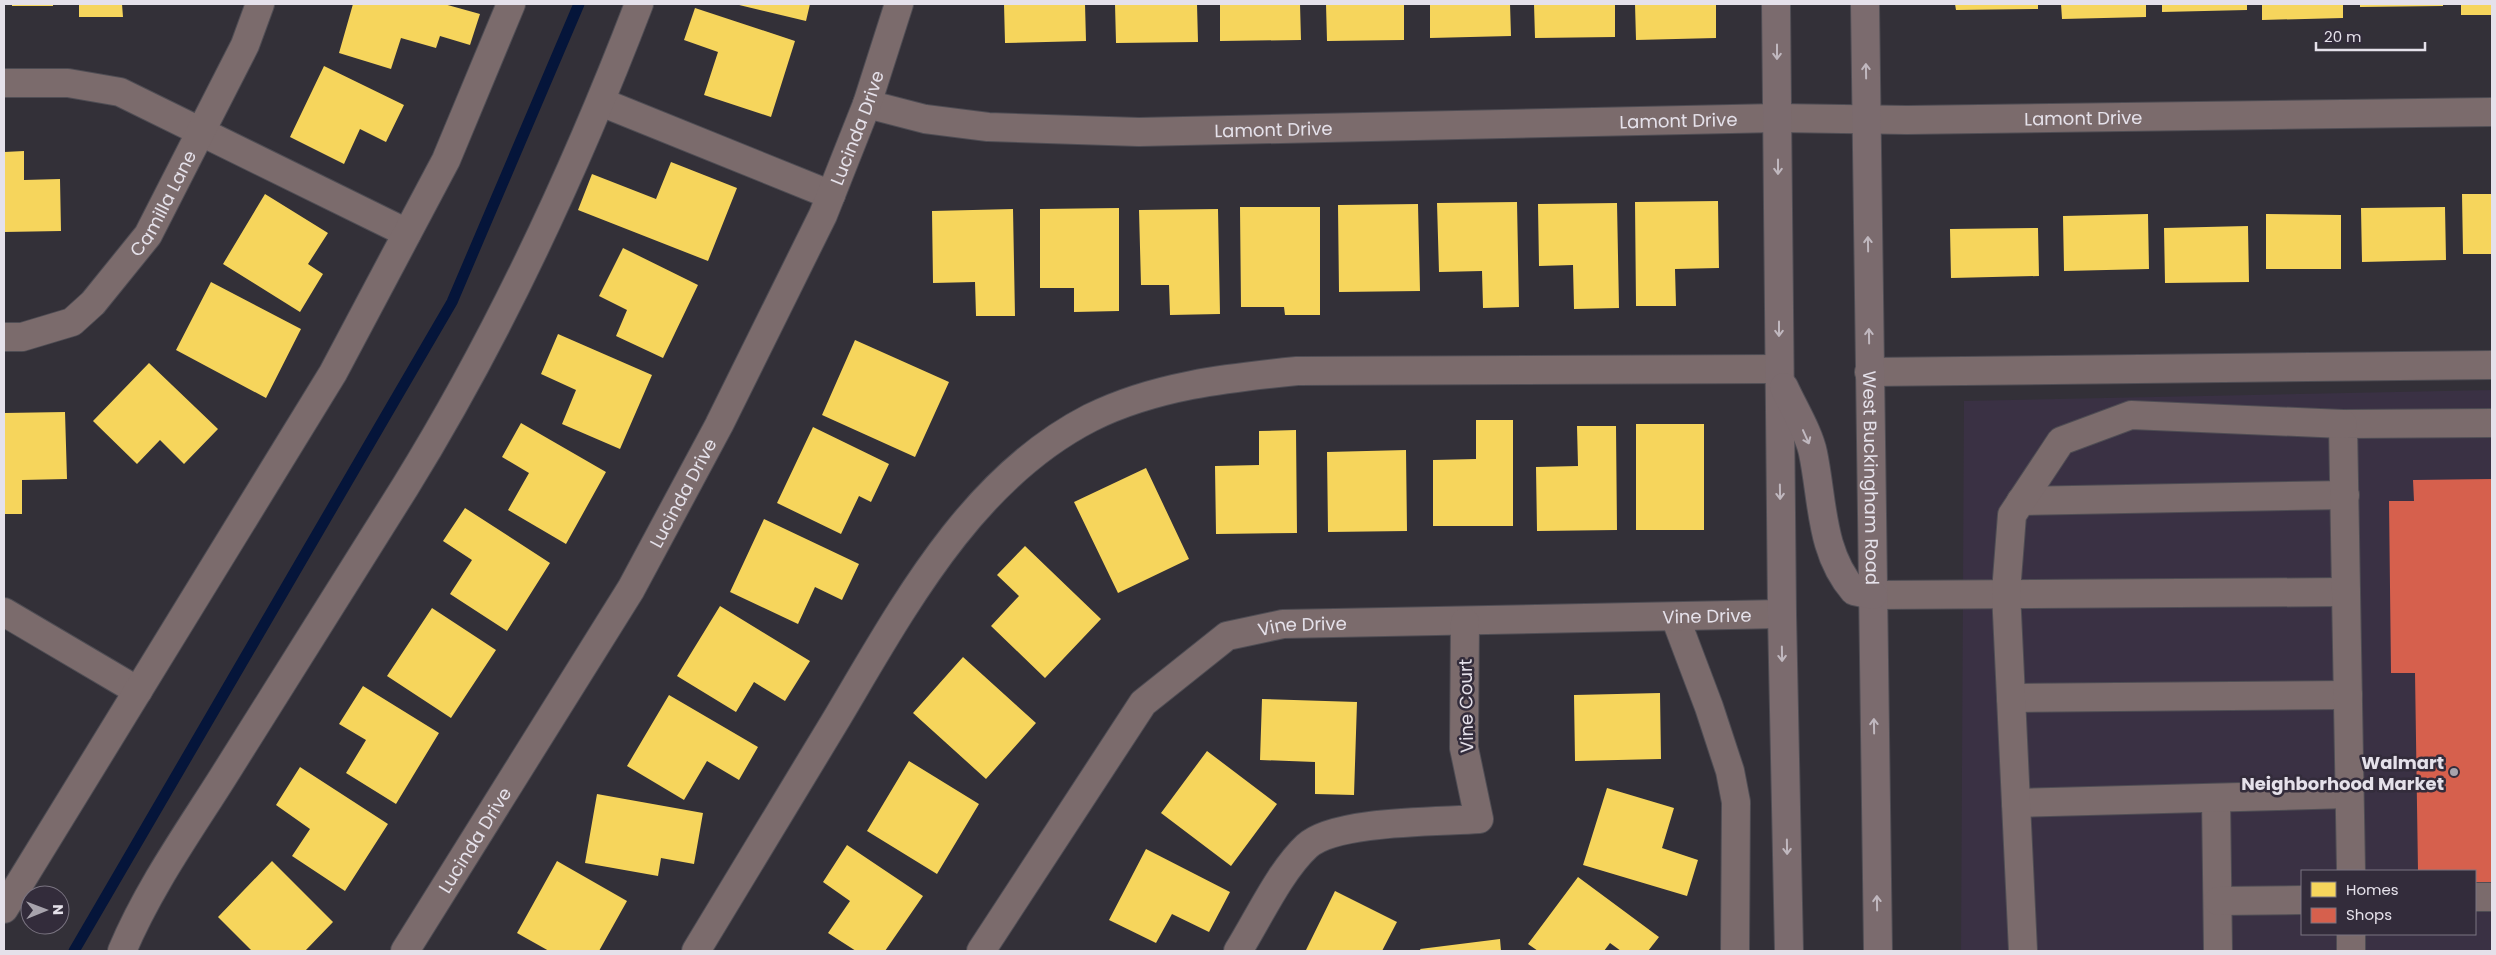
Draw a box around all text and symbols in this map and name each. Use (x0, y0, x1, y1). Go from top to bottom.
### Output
scale bar (2316, 20, 2425, 52)
text: 20 m (2324, 26, 2362, 47)
one-way arrow (1772, 44, 1782, 60)
one-way arrow (1861, 63, 1871, 80)
street label: Lucinda Drive (824, 67, 889, 188)
street label: Lamont Drive (2024, 104, 2143, 131)
street label: Lamont Drive (1619, 106, 1738, 134)
street label: Lamont Drive (1214, 115, 1333, 143)
street label: Camilla Lane (123, 146, 202, 261)
one-way arrow (1773, 158, 1782, 174)
one-way arrow (1863, 236, 1873, 252)
one-way arrow (1774, 320, 1784, 337)
one-way arrow (1864, 328, 1874, 344)
street label: West Buckingham Road (1858, 371, 1885, 585)
one-way arrow (1802, 429, 1812, 444)
street label: Lucinda Drive (643, 434, 722, 552)
one-way arrow (1775, 483, 1785, 499)
street label: Vine Drive (1662, 602, 1752, 629)
street label: Vine Drive (1255, 610, 1347, 642)
one-way arrow (1778, 646, 1787, 662)
street label: Vine Court (1453, 659, 1479, 753)
one-way arrow (1869, 718, 1879, 734)
place label: Walmart Neighborhood Market (2241, 750, 2444, 796)
marker: Walmart Neighborhood Market (2448, 766, 2460, 778)
street label: Lucinda Drive (432, 782, 517, 898)
one-way arrow (1782, 839, 1791, 855)
legend (2301, 870, 2476, 935)
text: Homes (2346, 879, 2399, 900)
north arrow (20, 885, 70, 935)
one-way arrow (1872, 895, 1882, 911)
text: N (48, 904, 68, 915)
text: Shops (2346, 904, 2392, 925)

